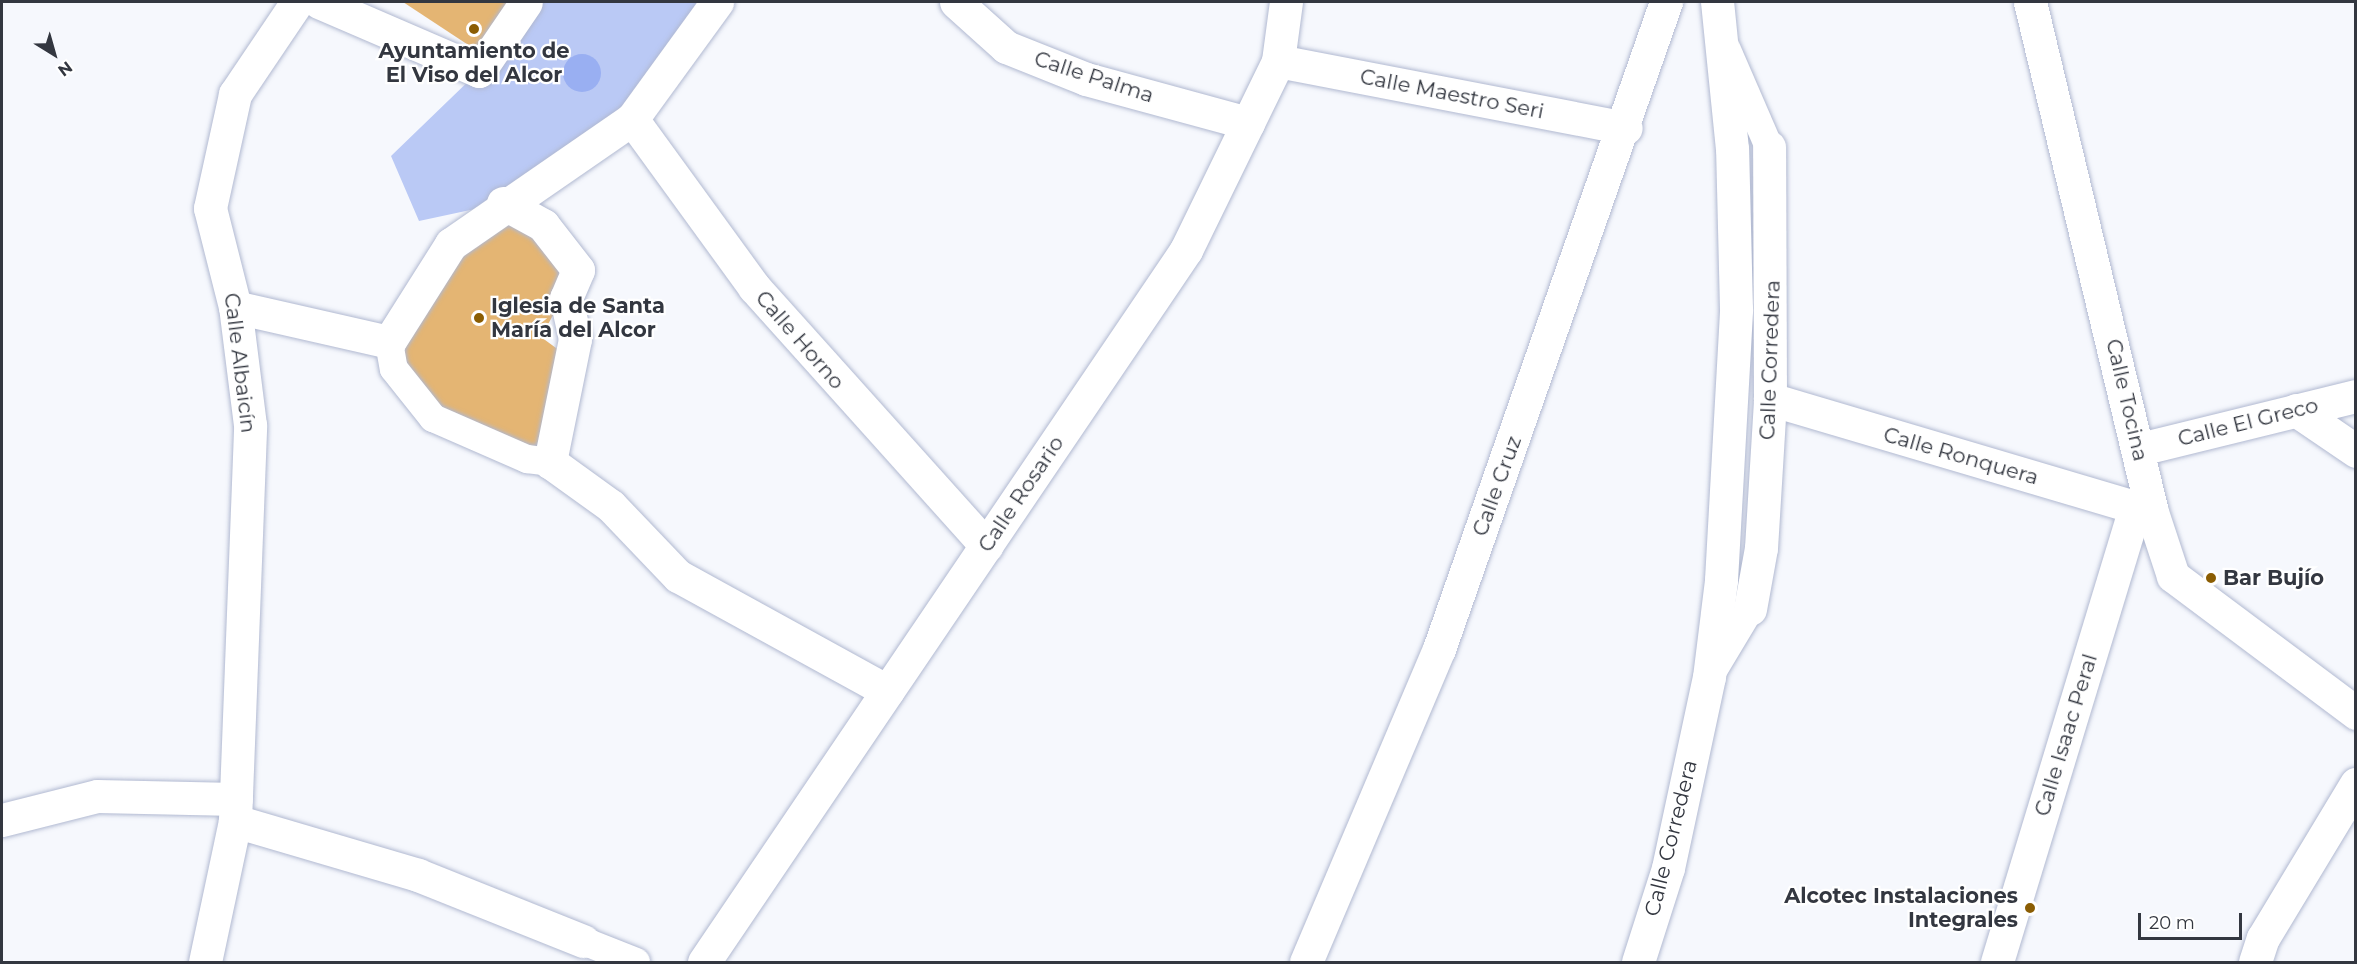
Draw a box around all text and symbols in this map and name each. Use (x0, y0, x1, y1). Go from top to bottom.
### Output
marker: Ayuntamiento de El Viso del Alcor (467, 22, 481, 36)
north arrow (24, 24, 84, 84)
place label: Ayuntamiento de El Viso del Alcor (378, 38, 570, 88)
street label: Calle Palma (1031, 46, 1157, 108)
text: N (54, 57, 76, 80)
street label: Calle Maestro Seri (1358, 64, 1546, 124)
street label: Calle Corredera (1755, 280, 1785, 440)
street label: Calle Horno (750, 286, 850, 394)
street label: Calle Albaicín (219, 291, 261, 435)
place label: Iglesia de Santa María del Alcor (491, 293, 665, 343)
marker: Iglesia de Santa María del Alcor (472, 311, 486, 325)
street label: Calle Tocina (2101, 336, 2153, 464)
street label: Calle El Greco (2175, 392, 2321, 452)
street label: Calle Ronquera (1881, 422, 2041, 490)
street label: Calle Rosario (973, 431, 1069, 557)
street label: Calle Cruz (1467, 432, 1527, 540)
place label: Bar Bujío (2223, 565, 2324, 591)
marker: Bar Bujío (2204, 571, 2218, 585)
street label: Calle Isaac Peral (2029, 651, 2103, 819)
street label: Calle Corredera (1639, 757, 1703, 919)
place label: Alcotec Instalaciones Integrales (1784, 883, 2018, 933)
marker: Alcotec Instalaciones Integrales (2023, 901, 2037, 915)
scale bar (2141, 901, 2244, 939)
text: 20 m (2149, 912, 2195, 934)

